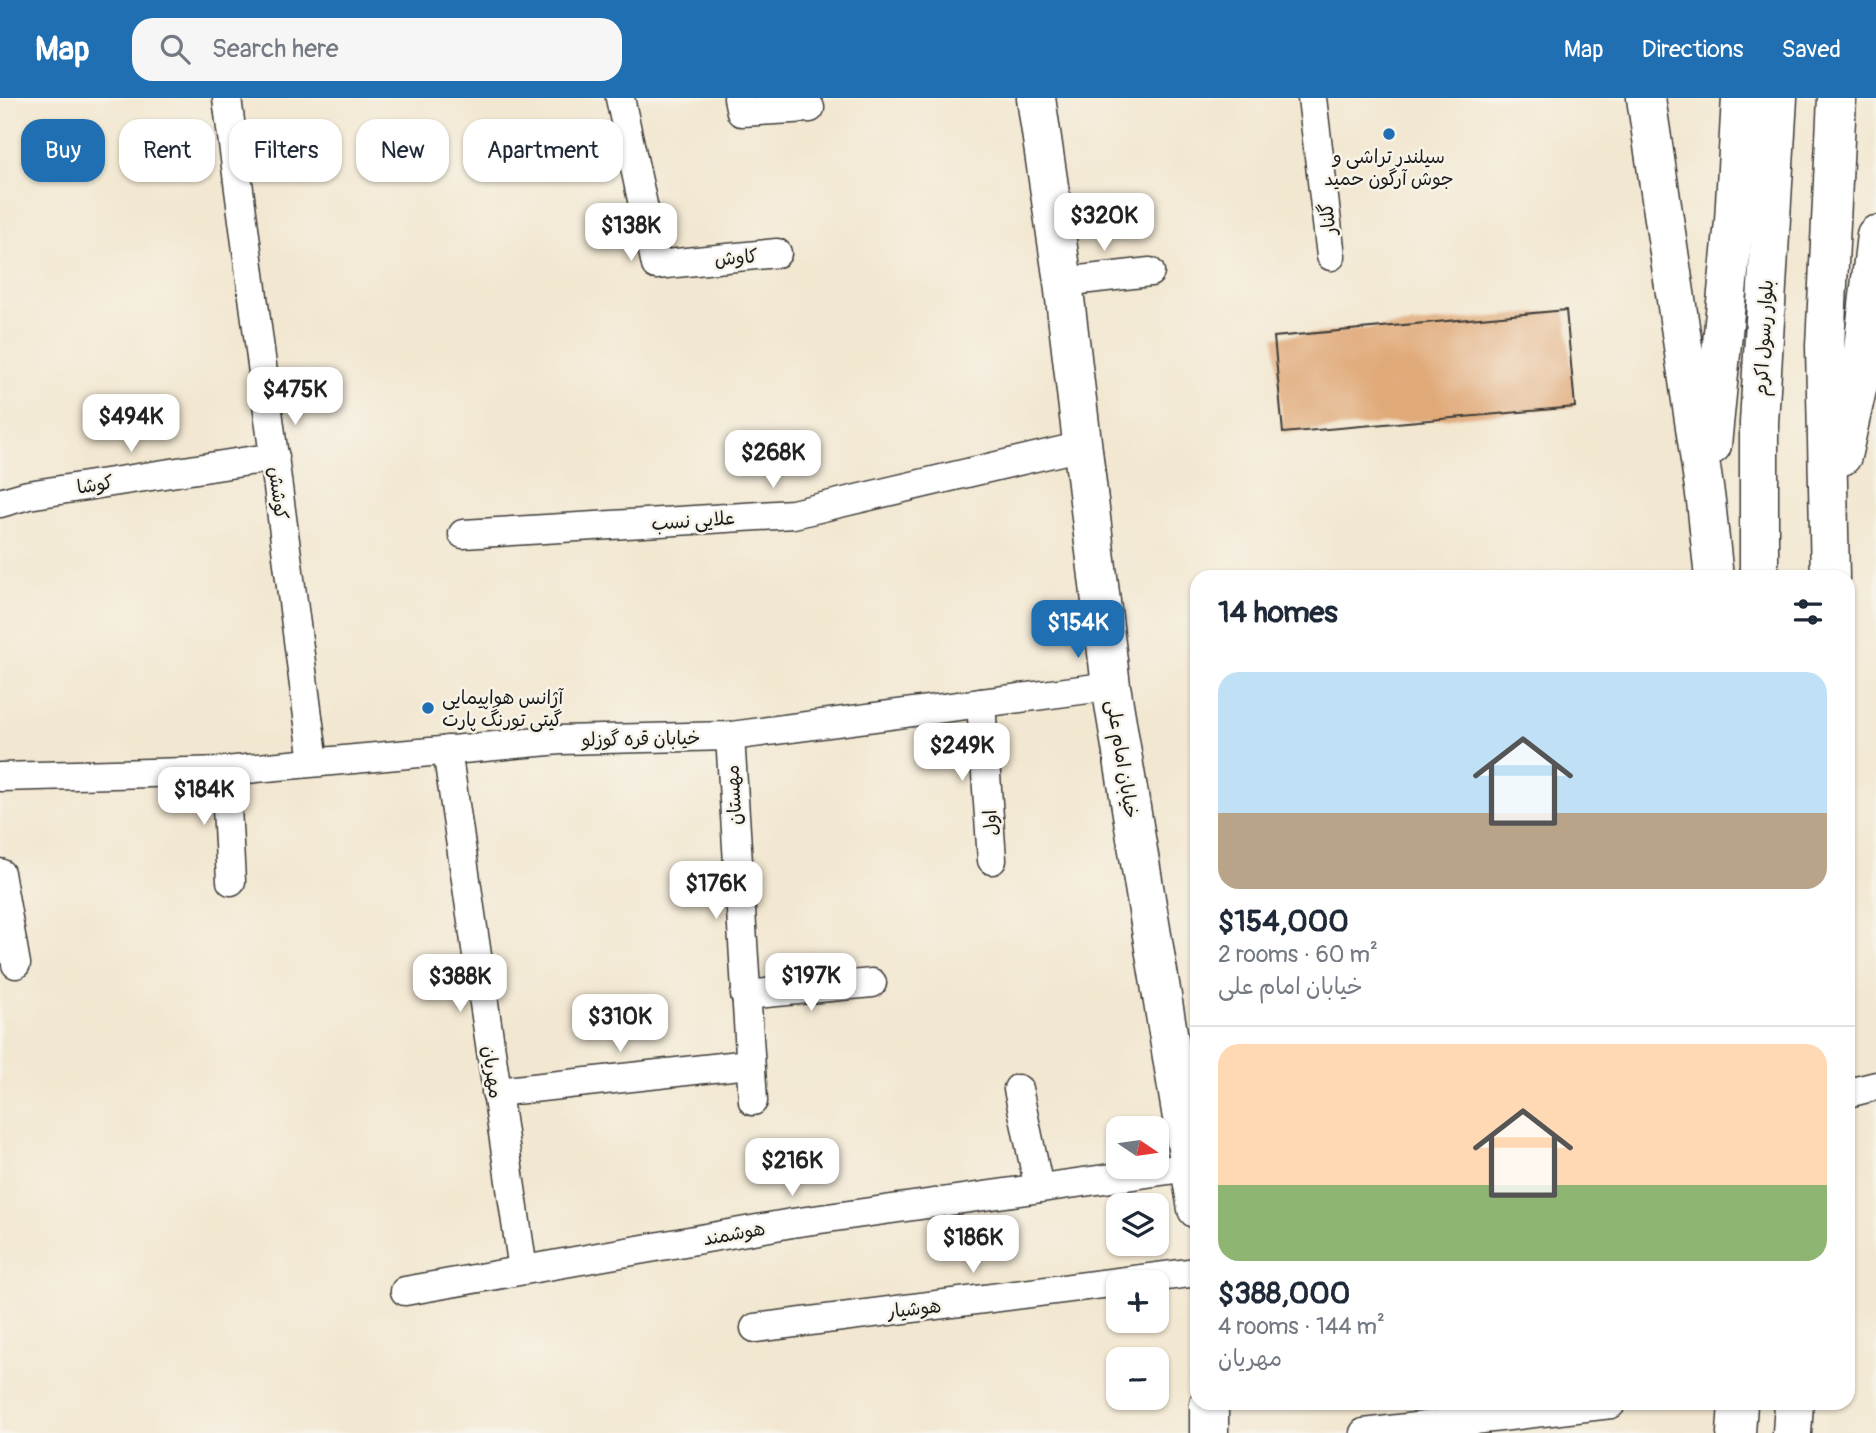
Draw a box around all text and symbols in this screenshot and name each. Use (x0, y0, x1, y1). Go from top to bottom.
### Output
search box (132, 18, 622, 81)
text: Map (35, 29, 90, 70)
icon: search (156, 30, 194, 68)
text: Search here (212, 33, 339, 65)
text: Map (1564, 35, 1604, 64)
text: Directions (1642, 35, 1743, 64)
text: Saved (1781, 35, 1841, 64)
chip: Buy (21, 119, 105, 182)
chip: Rent (119, 119, 215, 182)
chip: Filters (229, 119, 342, 182)
chip: New (356, 119, 449, 182)
chip: Apartment (463, 119, 623, 182)
marker: سیلندر تراشی و جوش آرگون حمید (1381, 126, 1397, 142)
place label: سیلندر تراشی و جوش آرگون حمید (1324, 145, 1454, 191)
pin: $320K (1055, 194, 1153, 253)
text: $320K (1070, 201, 1138, 230)
street label: گلنار (1314, 201, 1342, 238)
pin: $138K (582, 204, 680, 263)
text: $138K (601, 211, 661, 240)
street label: کاوش (713, 244, 759, 272)
street label: بلوار رسول اکرم (1749, 279, 1781, 397)
pin: $475K (246, 368, 344, 427)
text: $475K (263, 375, 327, 404)
pin: $494K (82, 394, 180, 454)
text: $494K (99, 402, 163, 431)
pin: $268K (724, 430, 822, 490)
text: $268K (741, 438, 805, 467)
street label: کوشش (263, 465, 293, 521)
street label: کوشا (75, 470, 115, 500)
street label: علایی نسب (650, 506, 736, 536)
icon: filters (1789, 593, 1827, 631)
text: 14 homes (1218, 594, 1338, 631)
pin: $154K (1029, 601, 1127, 660)
text: $154K (1047, 608, 1109, 637)
place label: آژانس هواپیمایی گیتی تورنگ پارت (442, 686, 565, 732)
street label: خیابان امام علی (1099, 698, 1143, 820)
marker: آژانس هواپیمایی گیتی تورنگ پارت (420, 700, 436, 716)
icon: home (1460, 718, 1586, 844)
pin: $249K (913, 724, 1011, 783)
street label: خیابان قره گوزلو (580, 726, 701, 752)
text: $249K (930, 731, 994, 760)
street label: مهستان (720, 764, 748, 826)
pin: $184K (155, 768, 253, 827)
text: $184K (174, 775, 234, 804)
street label: اول (978, 809, 1004, 837)
pin: $176K (667, 862, 765, 921)
text: $176K (686, 869, 746, 898)
text: $154,000 (1218, 903, 1349, 940)
text: 2 rooms · 60 m² (1218, 940, 1378, 969)
pin: $388K (411, 954, 509, 1014)
pin: $197K (762, 954, 860, 1013)
text: $197K (781, 961, 841, 990)
text: $388K (429, 962, 491, 991)
text: خیابان امام علی (1218, 972, 1363, 1001)
pin: $310K (571, 995, 669, 1054)
text: $310K (588, 1002, 652, 1031)
street label: مهریان (476, 1044, 508, 1100)
icon: home (1460, 1090, 1586, 1216)
north arrow (1106, 1116, 1169, 1180)
map controls (1106, 1116, 1169, 1410)
pin: $216K (743, 1138, 841, 1198)
text: $216K (761, 1146, 823, 1175)
button: layers (1106, 1193, 1169, 1256)
pin: $186K (924, 1216, 1022, 1275)
street label: هوشمند (701, 1217, 767, 1251)
text: $186K (943, 1223, 1003, 1252)
button: + (1106, 1270, 1169, 1333)
text: $388,000 (1218, 1275, 1350, 1312)
street label: هوشیار (885, 1294, 943, 1324)
text: 4 rooms · 144 m² (1218, 1312, 1385, 1341)
text: مهریان (1218, 1344, 1282, 1373)
button: − (1106, 1347, 1169, 1410)

